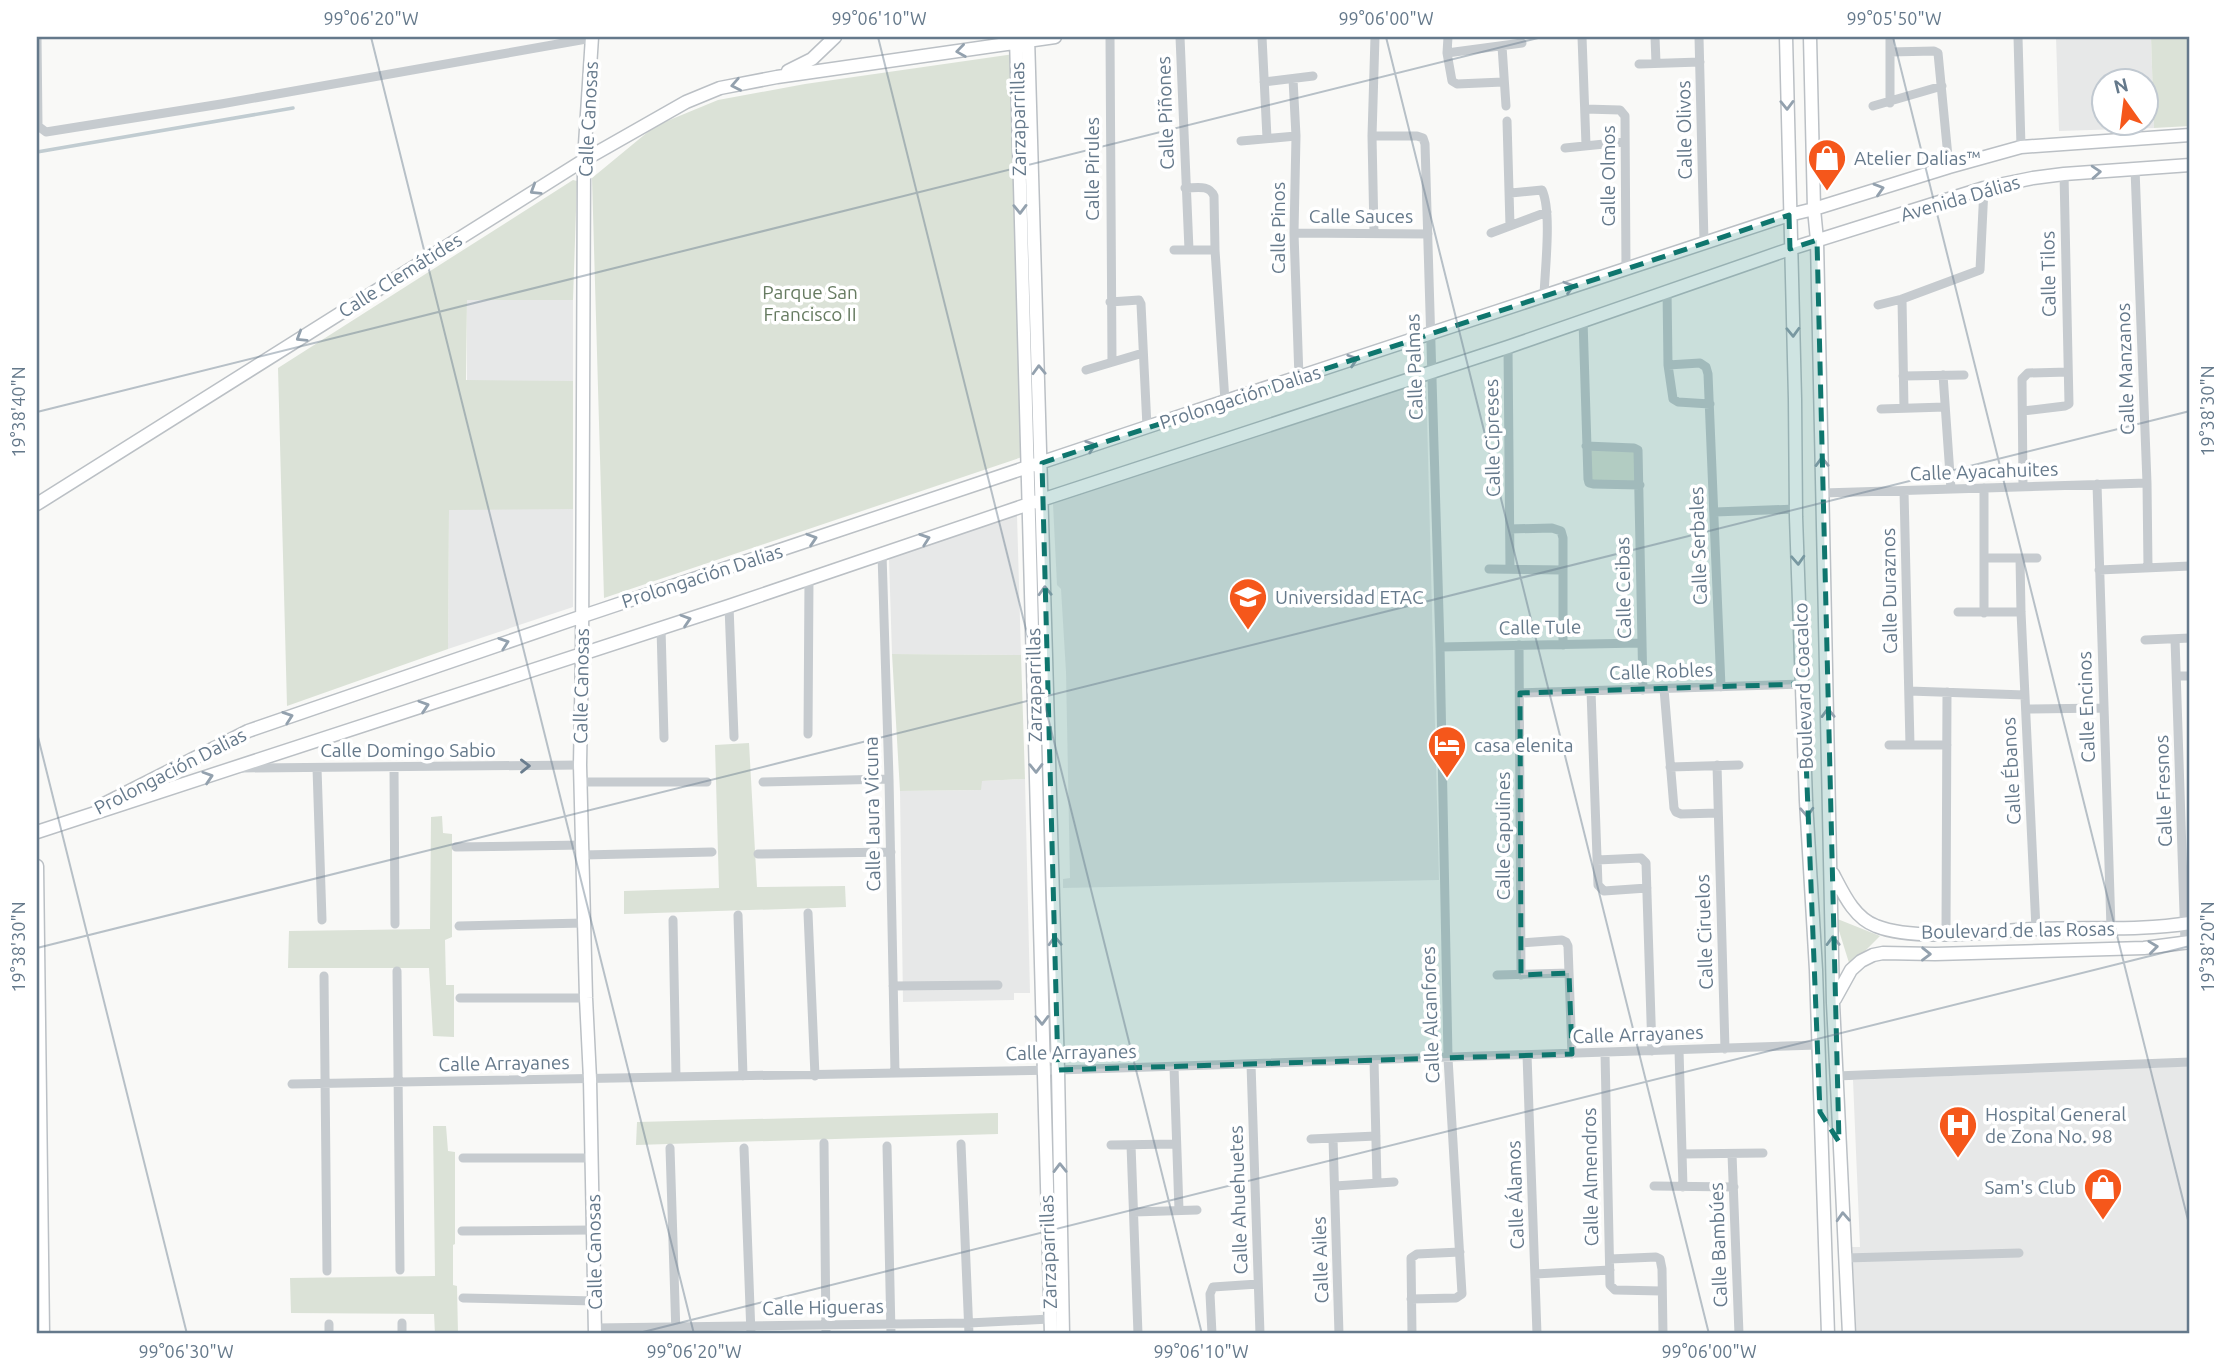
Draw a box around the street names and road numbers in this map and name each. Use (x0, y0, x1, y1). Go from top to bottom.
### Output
street label: Calle Piñones (1152, 56, 1178, 170)
street label: Calle Canosas (574, 61, 602, 177)
street label: Zarzaparrillas (1006, 62, 1030, 176)
street label: Calle Olivos (1672, 80, 1696, 180)
street label: Calle Pirules (1081, 117, 1103, 221)
street label: Calle Olmos (1597, 125, 1619, 227)
street label: Avenida Dálias (1898, 170, 2022, 226)
street label: Calle Pinos (1267, 182, 1289, 274)
street label: Calle Sauces (1309, 205, 1413, 227)
street label: Calle Clemátides (334, 228, 466, 322)
street label: Calle Tilos (2036, 231, 2060, 317)
street label: Calle Manzanos (2112, 303, 2138, 435)
street label: Calle Palmas (1401, 313, 1427, 421)
street label: Prolongación Dalias (1157, 361, 1323, 433)
street label: Calle Cipreses (1480, 379, 1504, 497)
street label: Calle Ayacahuites (1909, 457, 2059, 485)
street label: Calle Serbales (1685, 486, 1711, 606)
street label: Calle Duraznos (1877, 528, 1901, 654)
street label: Calle Ceibas (1611, 537, 1635, 639)
street label: Prolongación Dalias (619, 540, 785, 612)
street label: Boulevard Coacalco (1789, 602, 1817, 770)
street label: Calle Tule (1499, 615, 1581, 639)
street label: Calle Canosas (569, 628, 593, 744)
street label: Zarzaparrillas (1022, 628, 1046, 742)
street label: Calle Encinos (2073, 651, 2099, 763)
street label: Calle Robles (1609, 658, 1713, 684)
street label: Calle Ébanos (1997, 717, 2025, 825)
street label: Prolongación Dalias (90, 723, 250, 819)
street label: Calle Fresnos (2150, 735, 2176, 847)
street label: Calle Laura Vicuna (860, 736, 884, 892)
street label: Calle Domingo Sabio (320, 739, 496, 761)
street label: Calle Capulines (1492, 772, 1514, 900)
street label: Calle Ciruelos (1691, 874, 1717, 990)
street label: Boulevard de las Rosas (1921, 917, 2115, 943)
street label: Calle Alcanfores (1417, 946, 1443, 1084)
street label: Calle Arrayanes (1572, 1021, 1704, 1047)
street label: Calle Arrayanes (1005, 1040, 1137, 1064)
street label: Calle Arrayanes (438, 1051, 570, 1075)
street label: Calle Almendros (1578, 1107, 1602, 1247)
street label: Calle Ahuehuetes (1224, 1125, 1252, 1275)
street label: Calle Álamos (1502, 1140, 1528, 1250)
street label: Calle Bambúes (1705, 1182, 1731, 1308)
street label: Calle Canosas (582, 1194, 606, 1310)
street label: Zarzaparrillas (1035, 1195, 1061, 1309)
street label: Calle Ailes (1307, 1216, 1333, 1304)
street label: Calle Higueras (762, 1295, 884, 1319)

